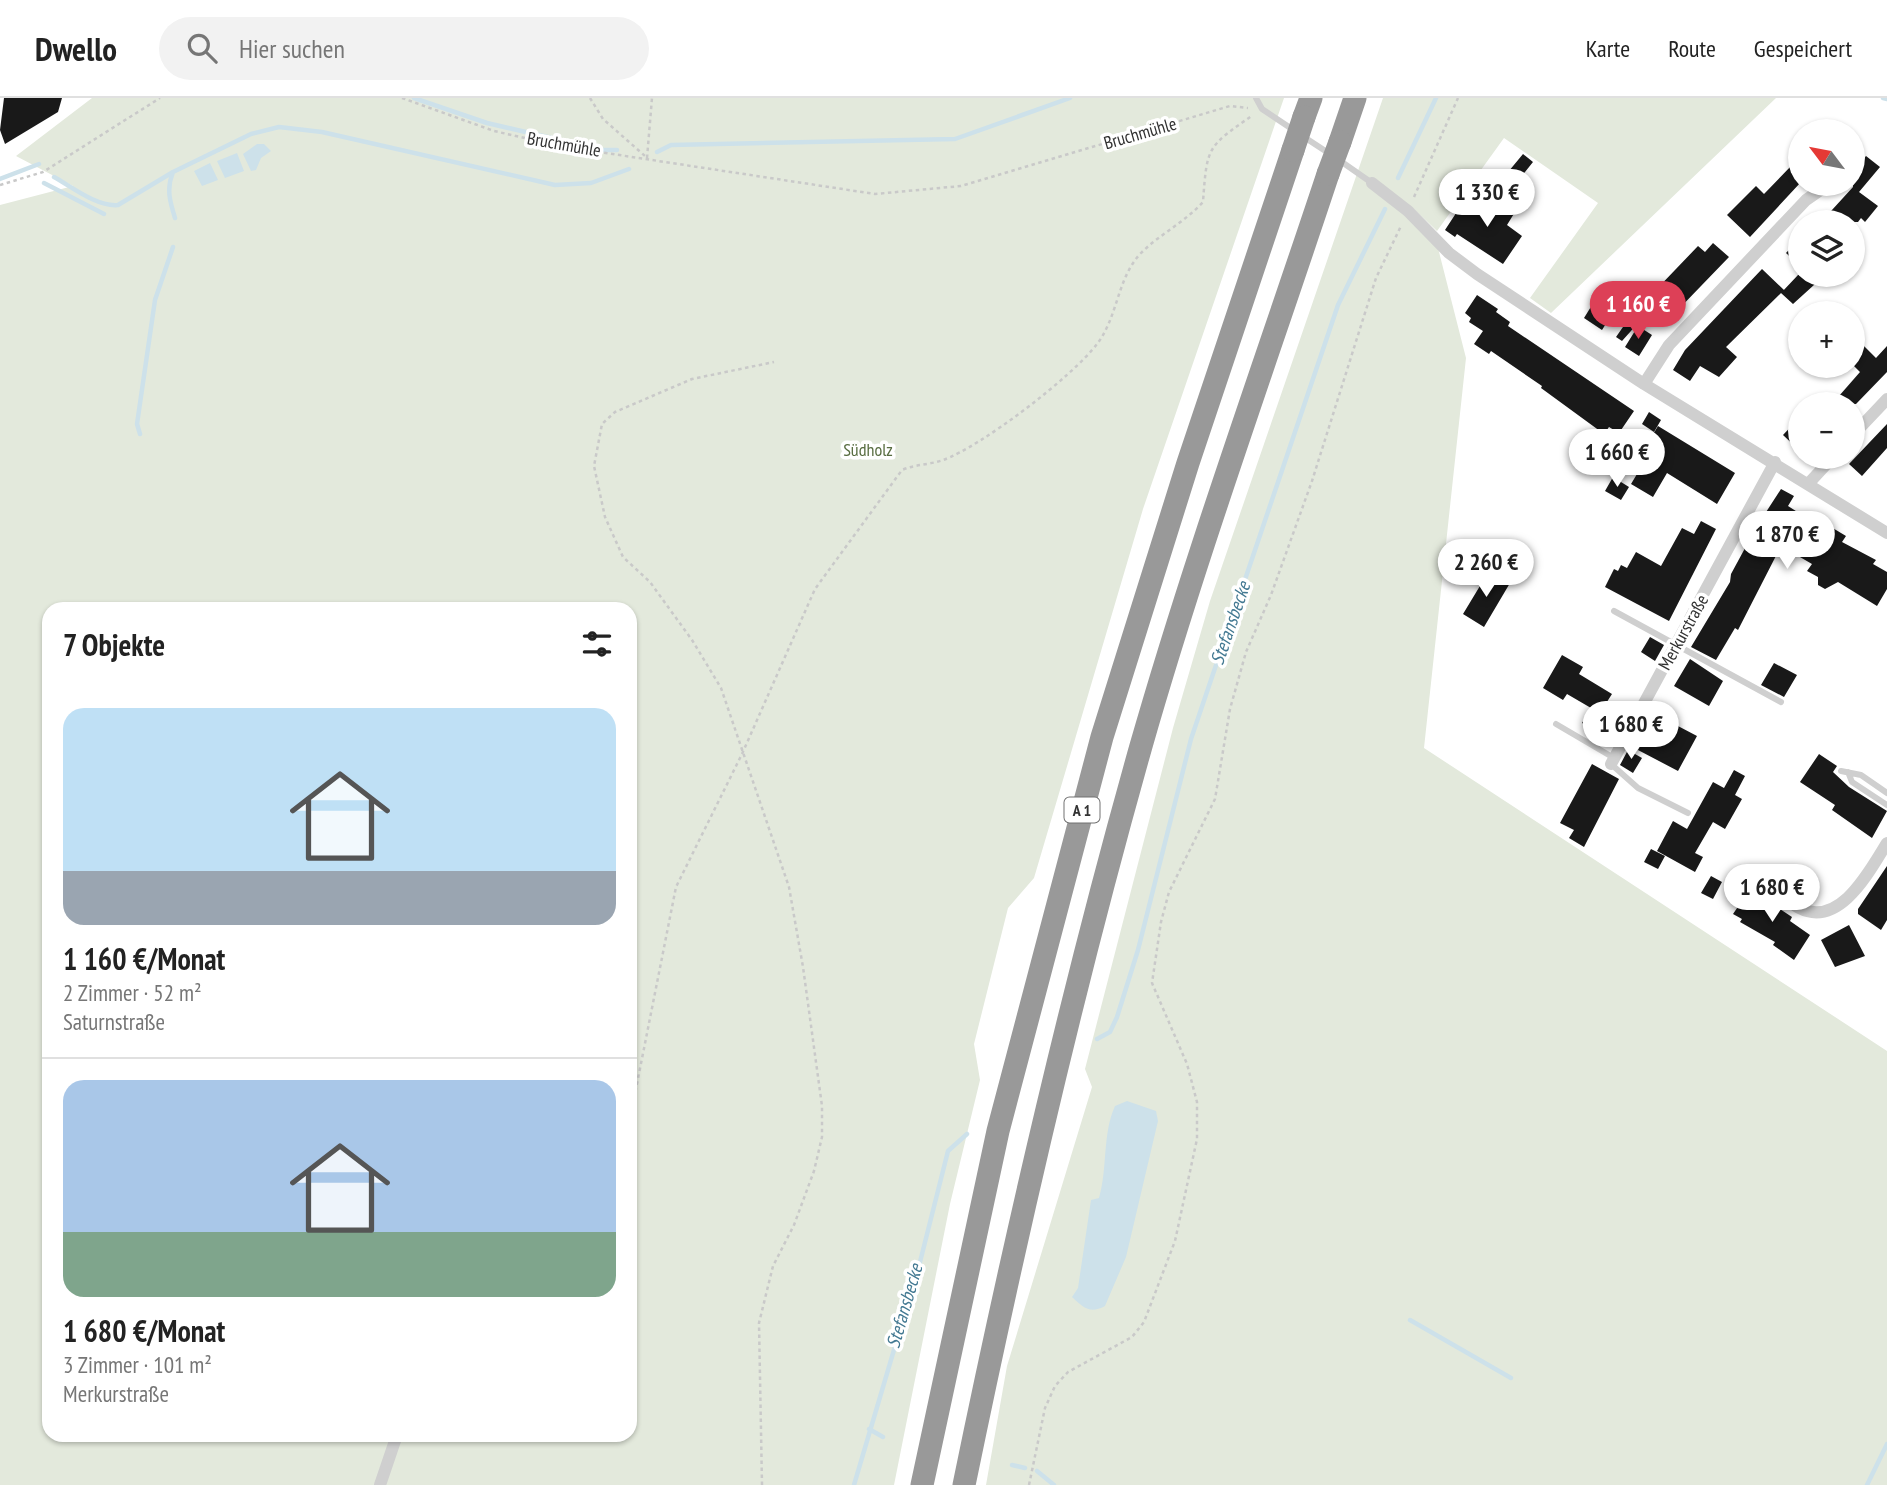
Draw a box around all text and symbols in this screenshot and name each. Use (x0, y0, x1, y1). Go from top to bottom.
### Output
search box (159, 17, 649, 80)
text: Dwello (35, 27, 117, 70)
icon: search (183, 29, 221, 67)
text: Hier suchen (239, 32, 345, 65)
text: Karte (1586, 33, 1630, 64)
text: Route (1668, 33, 1716, 64)
text: Gespeichert (1754, 33, 1852, 64)
street label: Bruchmühle (1101, 112, 1179, 154)
north arrow (1788, 119, 1866, 196)
map controls (1788, 119, 1865, 469)
street label: Bruchmühle (525, 126, 603, 162)
pin: 1 330 € (1422, 170, 1552, 229)
text: 1 330 € (1455, 177, 1519, 206)
button: layers (1788, 210, 1865, 287)
pin: 1 160 € (1573, 282, 1703, 341)
text: 1 160 € (1606, 289, 1670, 318)
button: + (1788, 301, 1865, 378)
button: − (1788, 392, 1865, 469)
pin: 1 660 € (1552, 430, 1682, 489)
text: 1 660 € (1585, 437, 1649, 466)
park label: Südholz (843, 438, 893, 461)
pin: 1 870 € (1722, 512, 1852, 571)
text: 1 870 € (1755, 519, 1819, 548)
pin: 2 260 € (1421, 540, 1551, 599)
text: 2 260 € (1454, 547, 1518, 576)
water label: Stefansbecke (1205, 577, 1256, 668)
street label: Merkurstraße (1653, 590, 1713, 674)
text: 7 Objekte (63, 625, 165, 664)
icon: filters (578, 625, 616, 663)
pin: 1 680 € (1566, 702, 1696, 761)
text: 1 680 € (1599, 709, 1663, 738)
icon: home (277, 753, 403, 879)
road number: A 1 (1064, 797, 1100, 822)
pin: 1 680 € (1707, 864, 1837, 924)
text: 1 680 € (1740, 872, 1804, 901)
text: 1 160 €/Monat (63, 939, 225, 978)
text: 2 Zimmer · 52 m² (63, 978, 201, 1007)
text: Saturnstraße (63, 1007, 165, 1036)
icon: home (277, 1125, 403, 1251)
water label: Stefansbecke (881, 1260, 928, 1351)
text: 1 680 €/Monat (63, 1311, 225, 1350)
text: 3 Zimmer · 101 m² (63, 1350, 212, 1379)
text: Merkurstraße (63, 1379, 169, 1408)

